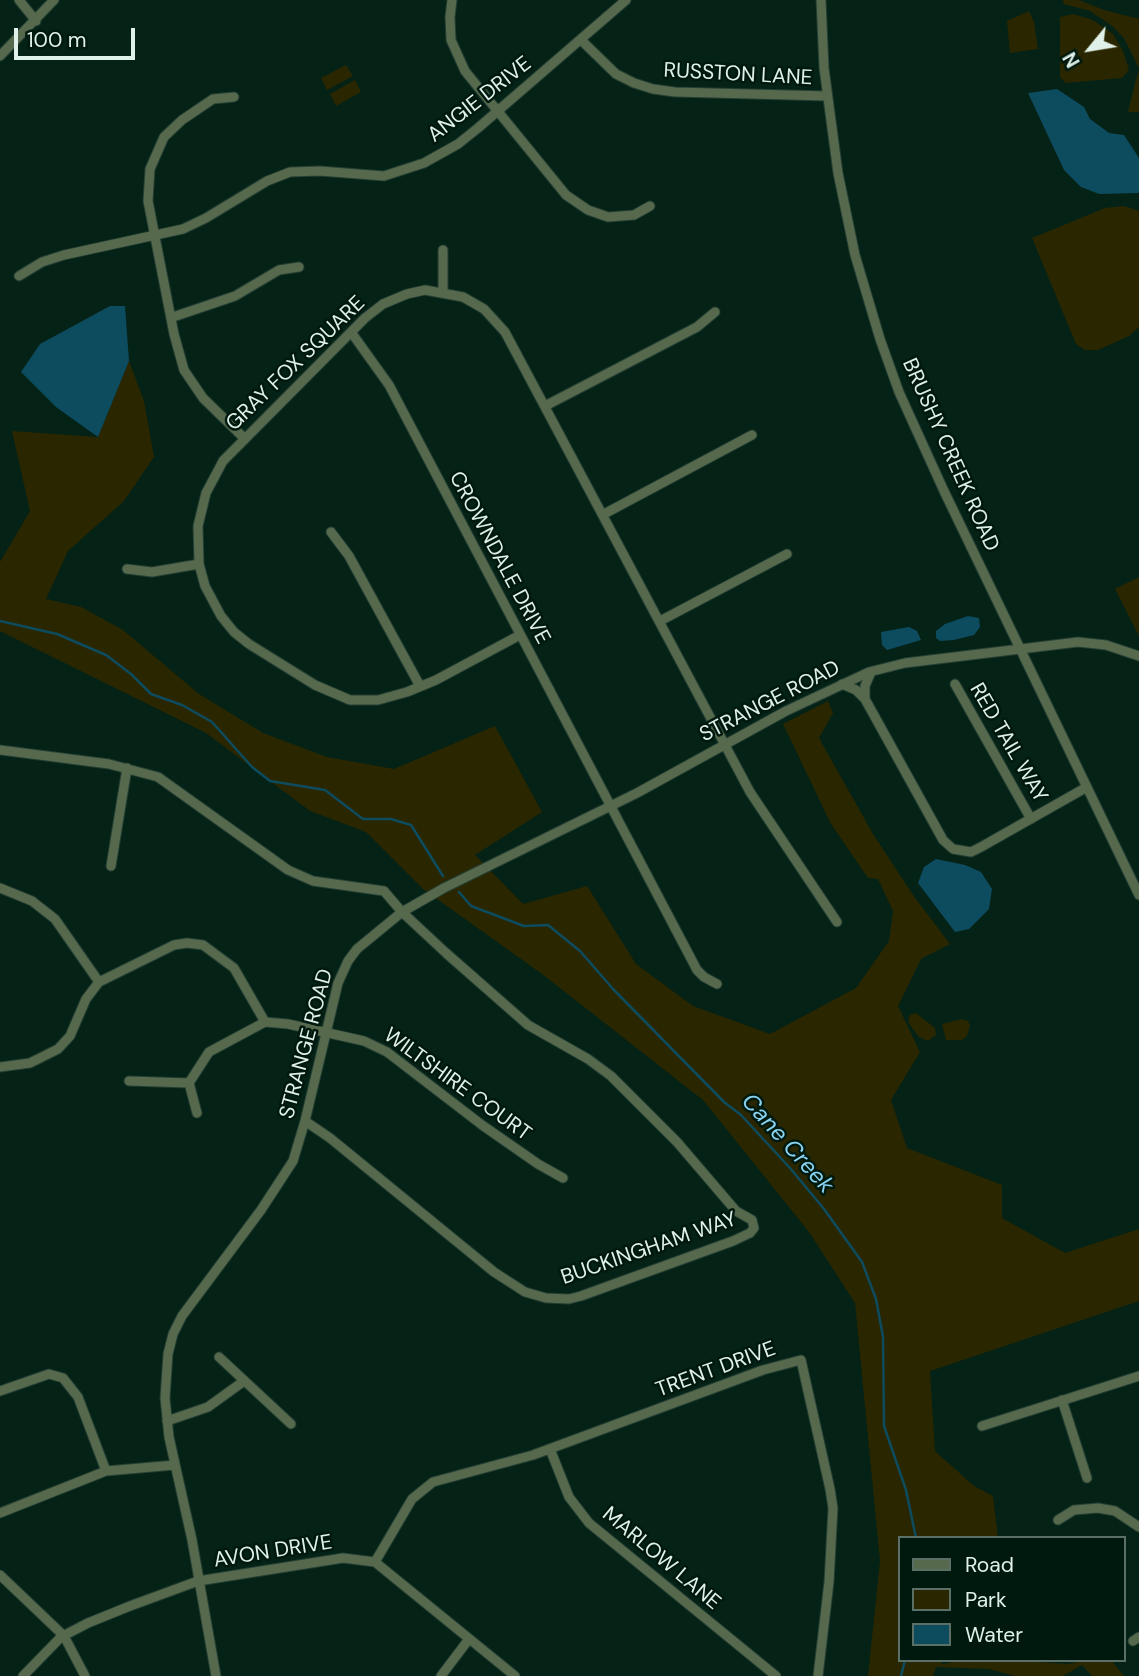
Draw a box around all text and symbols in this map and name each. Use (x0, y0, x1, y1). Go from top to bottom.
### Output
scale bar (18, 14, 138, 58)
north arrow (1055, 14, 1125, 84)
text: 100 m (27, 26, 87, 54)
text: N (1057, 48, 1086, 72)
street label: ANGIE DRIVE (423, 52, 537, 148)
street label: RUSSTON LANE (663, 59, 813, 91)
street label: GRAY FOX SQUARE (221, 291, 371, 437)
street label: BRUSHY CREEK ROAD (896, 355, 1004, 555)
street label: CROWNDALE DRIVE (443, 467, 555, 649)
street label: STRANGE ROAD (696, 656, 844, 748)
street label: RED TAIL WAY (964, 679, 1052, 807)
street label: STRANGE ROAD (275, 966, 339, 1122)
street label: WILTSHIRE COURT (378, 1023, 536, 1147)
water label: Cane Creek (735, 1088, 839, 1200)
street label: BUCKINGHAM WAY (558, 1207, 740, 1291)
street label: TRENT DRIVE (653, 1337, 779, 1403)
street label: MARLOW LANE (597, 1502, 725, 1616)
street label: AVON DRIVE (212, 1530, 334, 1574)
legend (898, 1536, 1125, 1662)
text: Road (965, 1551, 1014, 1579)
text: Park (965, 1586, 1006, 1614)
text: Water (965, 1621, 1023, 1649)

